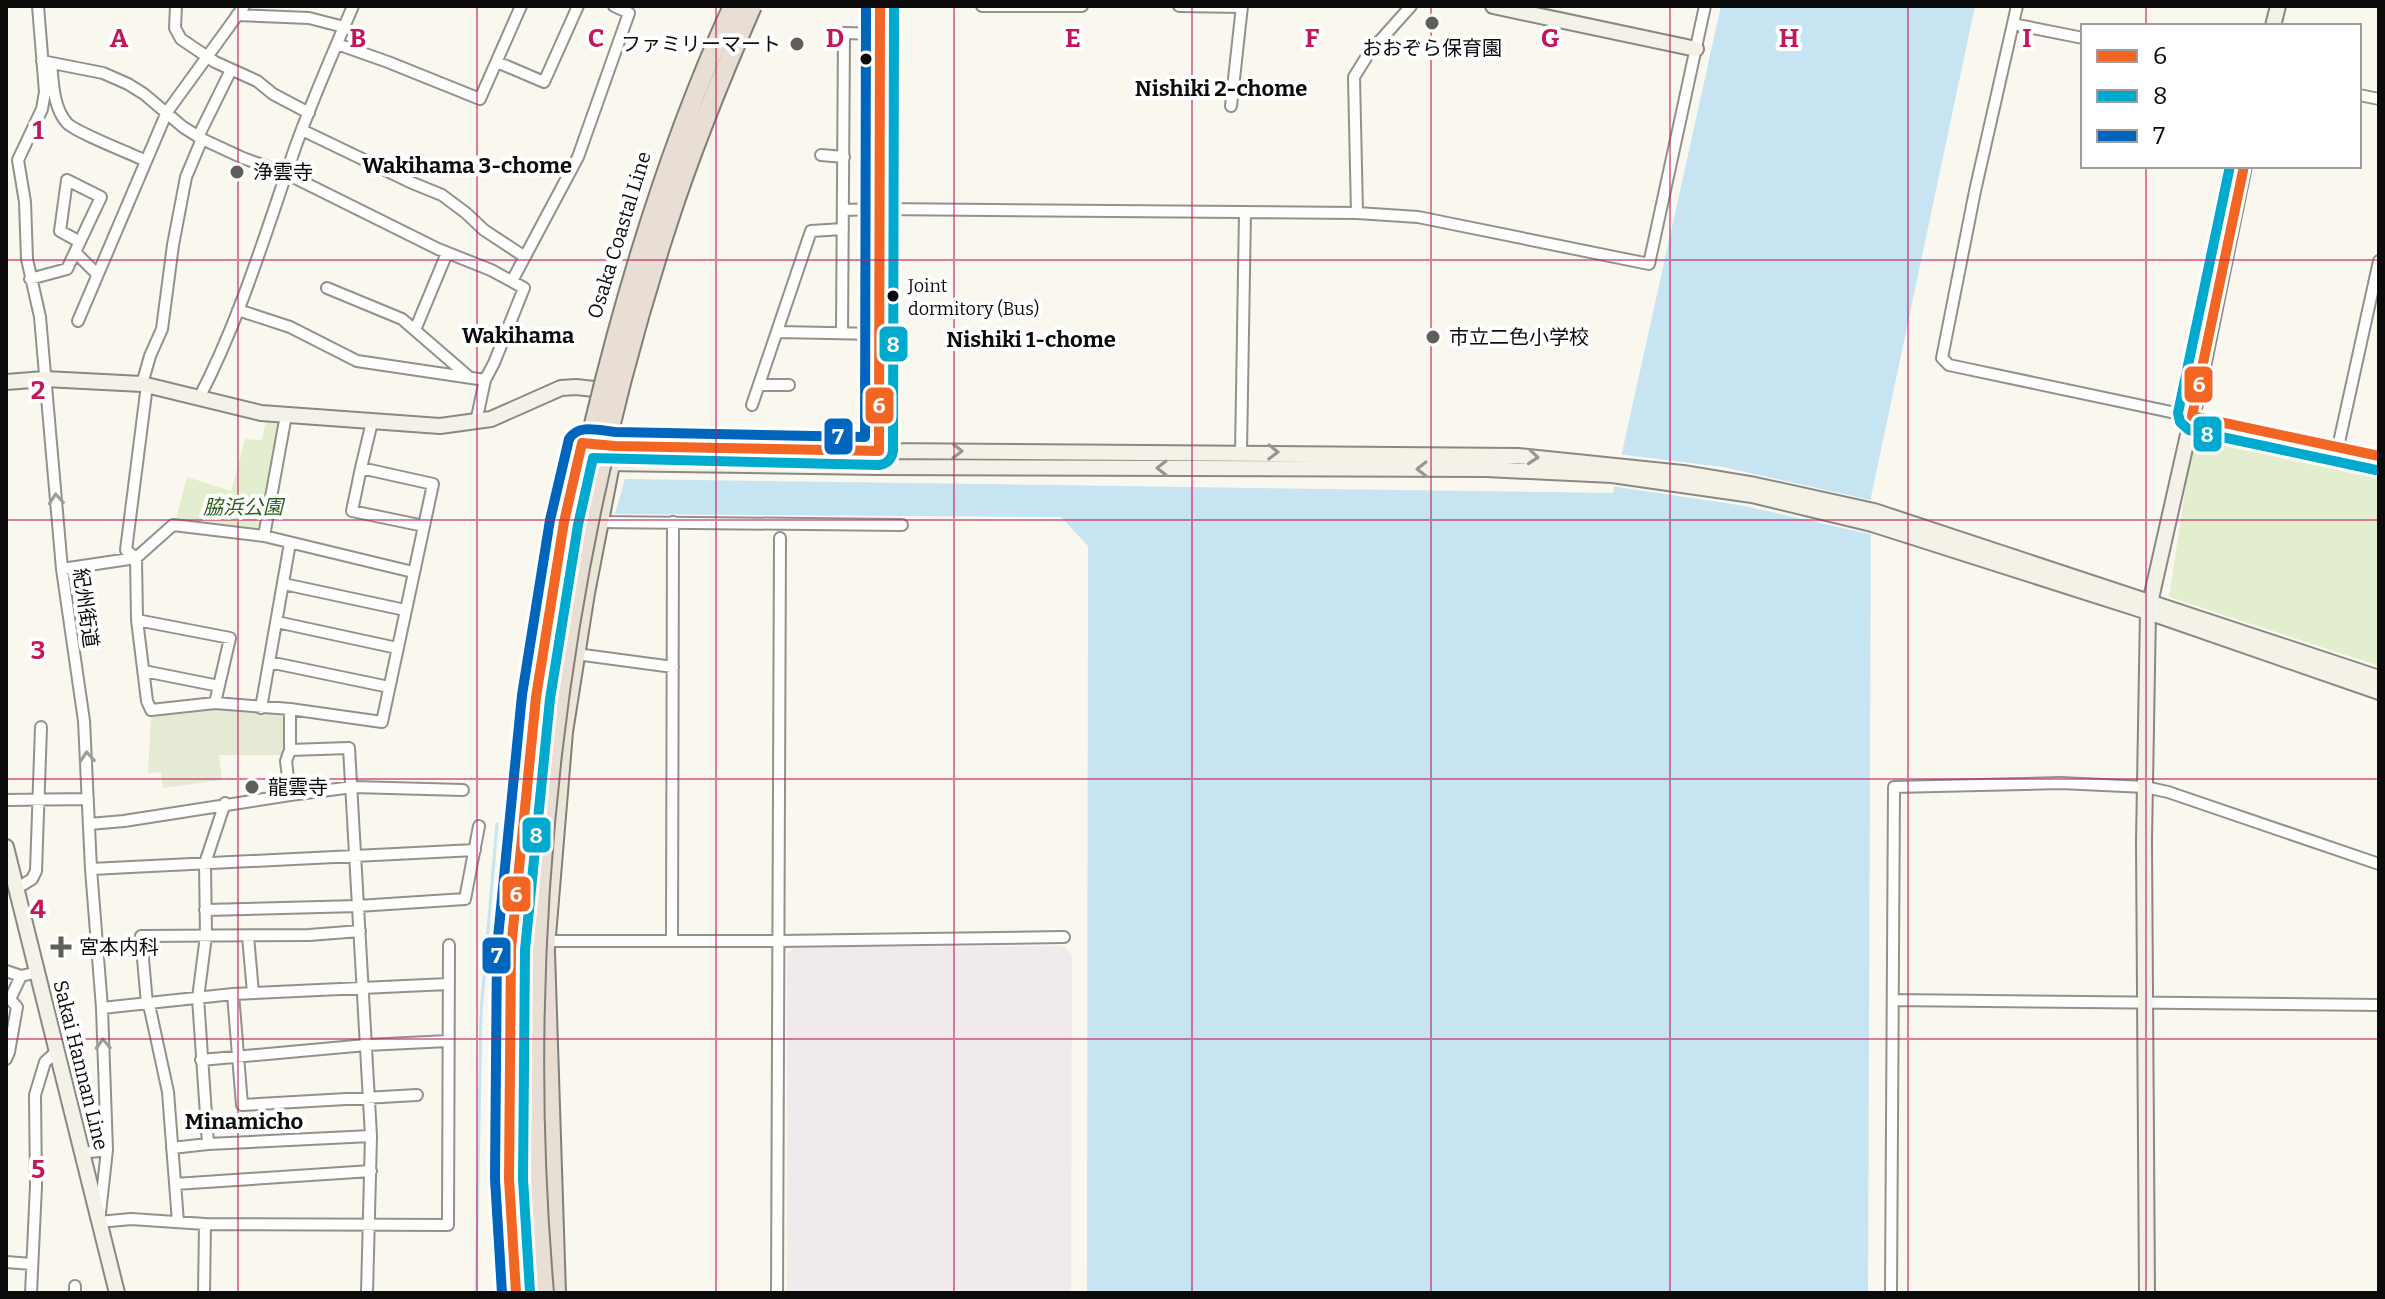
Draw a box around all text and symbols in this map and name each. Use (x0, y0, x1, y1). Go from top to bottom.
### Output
marker: おおぞら保育園 (1423, 14, 1441, 32)
text: A (110, 23, 129, 54)
text: B (350, 23, 366, 54)
text: C (588, 23, 604, 54)
text: D (826, 23, 844, 54)
text: E (1065, 23, 1081, 54)
text: F (1305, 23, 1320, 54)
text: G (1541, 23, 1560, 54)
text: H (1779, 23, 1799, 54)
text: I (2022, 23, 2032, 54)
legend (2081, 24, 2361, 168)
place label: ファミリーマート (621, 32, 781, 56)
marker: ファミリーマート (788, 35, 806, 53)
place label: おおぞら保育園 (1362, 36, 1502, 60)
text: 6 (2153, 42, 2167, 70)
unlabelled marker (858, 51, 874, 67)
district label: Nishiki 2-chome (1135, 75, 1307, 102)
text: 8 (2153, 82, 2167, 110)
text: 1 (32, 115, 44, 146)
text: 7 (2153, 122, 2165, 150)
street label: Osaka Coastal Line (582, 149, 656, 321)
district label: Wakihama 3-chome (362, 152, 572, 179)
place label: 浄雲寺 (253, 160, 313, 184)
marker: 浄雲寺 (228, 163, 246, 181)
place label: Joint dormitory (Bus) (907, 275, 1039, 320)
marker: Joint dormitory (Bus) (885, 288, 901, 304)
district label: Wakihama (462, 322, 575, 349)
line badge: 8 (878, 325, 909, 363)
place label: 市立二色小学校 (1449, 325, 1589, 349)
district label: Nishiki 1-chome (946, 326, 1116, 353)
marker: 市立二色小学校 (1424, 328, 1442, 346)
text: 8 (886, 331, 900, 358)
line badge: 6 (2183, 365, 2214, 404)
text: 6 (2192, 371, 2206, 398)
text: 2 (31, 375, 45, 406)
line badge: 6 (864, 386, 895, 425)
text: 6 (872, 392, 886, 419)
line badge: 8 (2192, 415, 2223, 453)
line badge: 7 (823, 417, 854, 456)
text: 8 (2200, 421, 2214, 448)
text: 7 (832, 423, 844, 450)
one-way arrow (951, 442, 964, 460)
one-way arrow (1267, 444, 1280, 461)
one-way arrow (1527, 448, 1540, 465)
one-way arrow (1155, 459, 1168, 477)
one-way arrow (1415, 460, 1428, 478)
one-way arrow (48, 492, 65, 505)
park label: 脇浜公園 (203, 495, 286, 519)
street label: 紀州街道 (69, 567, 103, 649)
text: 3 (31, 635, 45, 666)
one-way arrow (79, 750, 96, 763)
place label: 龍雲寺 (268, 775, 328, 799)
marker: 龍雲寺 (243, 778, 261, 796)
line badge: 8 (521, 816, 552, 854)
text: 8 (529, 822, 543, 849)
line badge: 6 (501, 875, 532, 913)
text: 6 (509, 881, 523, 908)
text: 4 (30, 894, 46, 925)
place label: 宮本内科 (79, 935, 159, 959)
marker: 宮本内科 (50, 936, 72, 958)
line badge: 7 (481, 936, 512, 975)
text: 7 (491, 942, 503, 969)
street label: Sakai Hannan Line (48, 978, 114, 1152)
one-way arrow (95, 1037, 112, 1050)
district label: Minamicho (185, 1108, 304, 1135)
text: 5 (31, 1154, 45, 1185)

